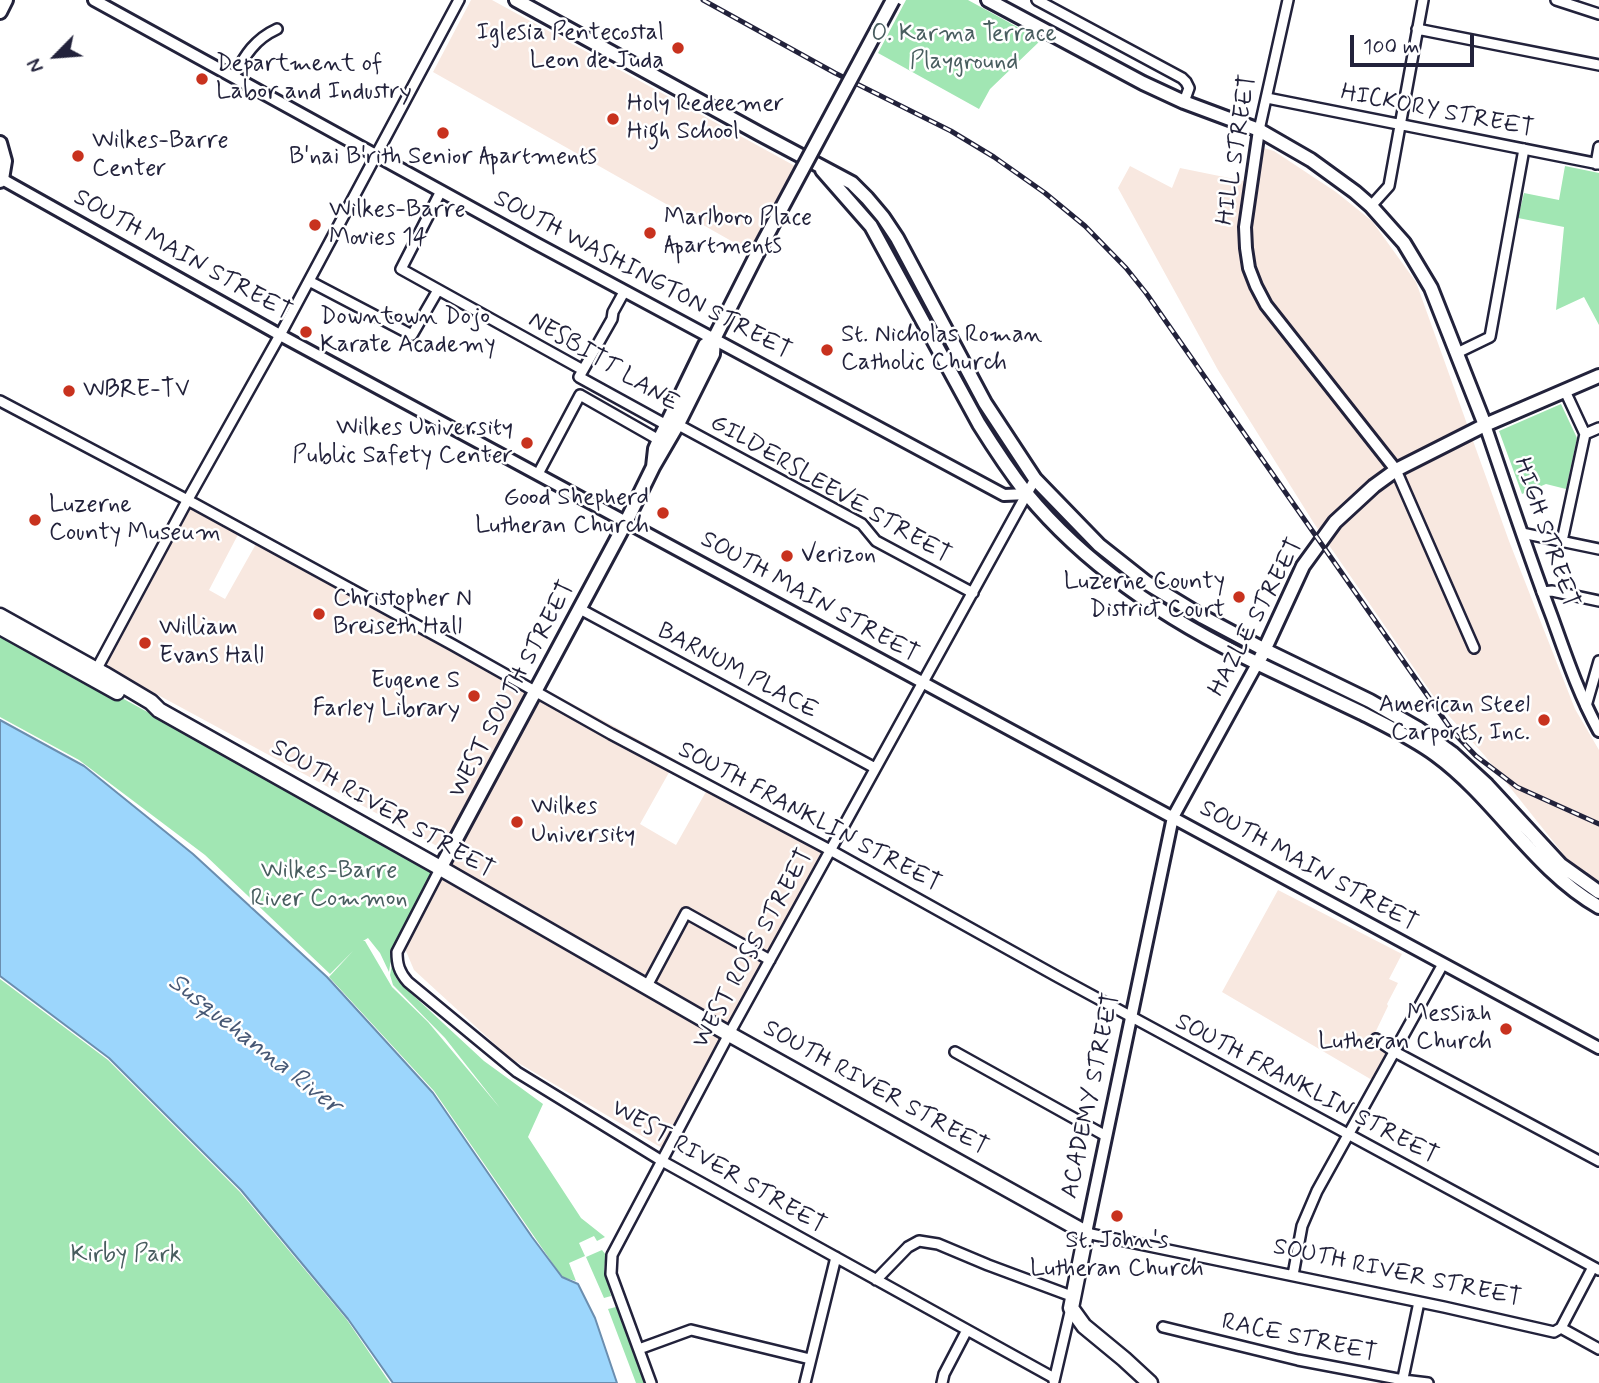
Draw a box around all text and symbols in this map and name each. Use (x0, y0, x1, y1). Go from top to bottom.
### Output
place label: Iglesia Pentecostal Leon de Juda (477, 20, 664, 76)
north arrow (21, 21, 91, 91)
park label: O. Karma Terrace Playground (871, 21, 1057, 77)
scale bar (1354, 21, 1478, 65)
text: 100 m (1363, 33, 1419, 61)
marker: Iglesia Pentecostal Leon de Juda (670, 40, 686, 56)
place label: Department of Labor and Industry (216, 51, 412, 107)
text: N (23, 54, 51, 76)
marker: Department of Labor and Industry (194, 71, 210, 87)
street label: HILL STREET (1212, 73, 1264, 227)
street label: HICKORY STREET (1338, 79, 1536, 145)
place label: Holy Redeemer High School (627, 91, 784, 147)
marker: Holy Redeemer High School (605, 111, 621, 127)
marker: B'nai B'rith Senior Apartments (435, 125, 451, 141)
place label: Wilkes-Barre Center (92, 128, 229, 184)
place label: B'nai B'rith Senior Apartments (289, 144, 597, 172)
marker: Wilkes-Barre Center (70, 148, 86, 164)
street label: SOUTH MAIN STREET (68, 184, 296, 328)
street label: SOUTH WASHINGTON STREET (488, 185, 796, 367)
place label: Wilkes-Barre Movies 14 (329, 197, 466, 253)
place label: Marlboro Place Apartments (664, 205, 812, 261)
marker: Wilkes-Barre Movies 14 (307, 217, 323, 233)
marker: Marlboro Place Apartments (642, 225, 658, 241)
place label: Downtown Dojo Karate Academy (320, 304, 496, 360)
street label: NESBITT LANE (522, 307, 684, 419)
place label: St. Nicholas Roman Catholic Church (841, 322, 1042, 378)
marker: Downtown Dojo Karate Academy (298, 324, 314, 340)
marker: St. Nicholas Roman Catholic Church (819, 342, 835, 358)
place label: WBRE-TV (83, 377, 190, 405)
marker: WBRE-TV (61, 383, 77, 399)
street label: GILDERSLEEVE STREET (704, 409, 956, 571)
place label: Wilkes University Public Safety Center (292, 415, 513, 471)
marker: Wilkes University Public Safety Center (519, 435, 535, 451)
street label: HIGH STREET (1506, 454, 1584, 612)
place label: Good Shepherd Lutheran Church (475, 485, 649, 541)
place label: Luzerne County Museum (49, 492, 221, 548)
marker: Good Shepherd Lutheran Church (655, 505, 671, 521)
marker: Luzerne County Museum (27, 512, 43, 528)
street label: SOUTH MAIN STREET (695, 526, 923, 670)
street label: HAZLE STREET (1203, 534, 1311, 702)
place label: Verizon (801, 542, 876, 570)
marker: Verizon (779, 548, 795, 564)
place label: Luzerne County District Court (1064, 569, 1225, 625)
street label: WEST SOUTH STREET (444, 577, 582, 803)
place label: Christopher N Breiseth Hall (333, 586, 472, 642)
marker: Luzerne County District Court (1231, 589, 1247, 605)
marker: Christopher N Breiseth Hall (311, 606, 327, 622)
place label: William Evans Hall (159, 615, 264, 671)
street label: BARNUM PLACE (652, 618, 822, 726)
marker: William Evans Hall (137, 635, 153, 651)
place label: Eugene S Farley Library (313, 668, 460, 724)
marker: Eugene S Farley Library (466, 688, 482, 704)
place label: American Steel Carports, Inc. (1379, 692, 1530, 748)
marker: American Steel Carports, Inc. (1536, 712, 1552, 728)
street label: SOUTH RIVER STREET (265, 734, 499, 886)
street label: SOUTH FRANKLIN STREET (673, 736, 945, 900)
place label: Wilkes University (531, 794, 635, 850)
street label: SOUTH MAIN STREET (1194, 795, 1422, 939)
marker: Wilkes University (509, 814, 525, 830)
street label: WEST ROSS STREET (687, 844, 821, 1054)
park label: Wilkes-Barre River Common (250, 858, 408, 914)
water label: Susquehanna River (161, 968, 347, 1122)
street label: ACADEMY STREET (1056, 991, 1128, 1201)
place label: Messiah Lutheran Church (1318, 1001, 1492, 1057)
street label: SOUTH FRANKLIN STREET (1170, 1008, 1442, 1172)
street label: SOUTH RIVER STREET (757, 1015, 993, 1163)
marker: Messiah Lutheran Church (1498, 1021, 1514, 1037)
street label: WEST RIVER STREET (606, 1095, 830, 1241)
marker: St. John's Lutheran Church (1109, 1208, 1125, 1224)
place label: St. John's Lutheran Church (1030, 1228, 1204, 1284)
street label: SOUTH RIVER STREET (1270, 1234, 1524, 1314)
park label: Kirby Park (71, 1242, 181, 1270)
street label: RACE STREET (1219, 1309, 1379, 1369)

